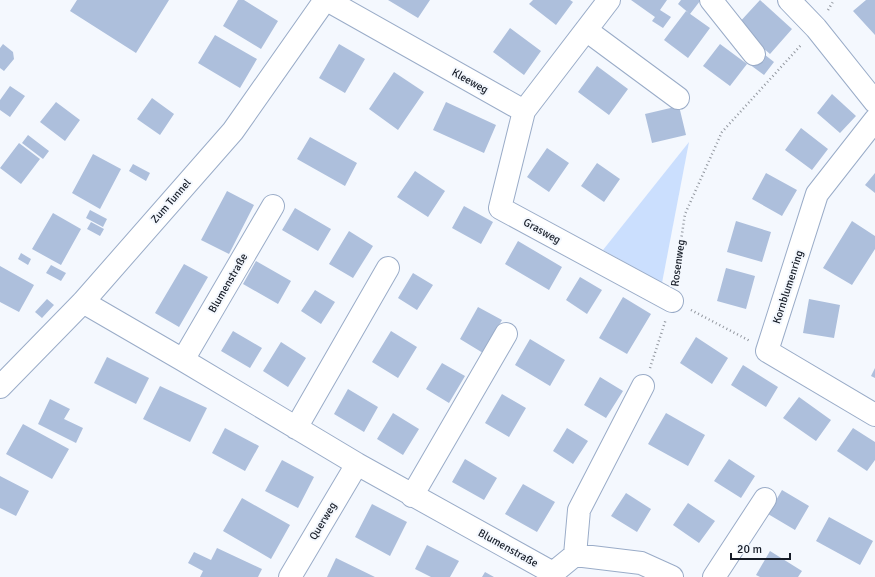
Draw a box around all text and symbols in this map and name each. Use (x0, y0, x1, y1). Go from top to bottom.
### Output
street label: Kleeweg (449, 66, 491, 96)
street label: Zum Tunnel (148, 176, 194, 226)
street label: Grasweg (521, 215, 563, 247)
street label: Rosenweg (668, 238, 688, 287)
street label: Kornblumenring (770, 248, 806, 325)
street label: Blumenstraße (206, 251, 250, 315)
street label: Querweg (307, 499, 340, 542)
street label: Blumenstraße (476, 526, 540, 570)
scale bar (731, 535, 790, 561)
text: 20 m (737, 542, 762, 557)

